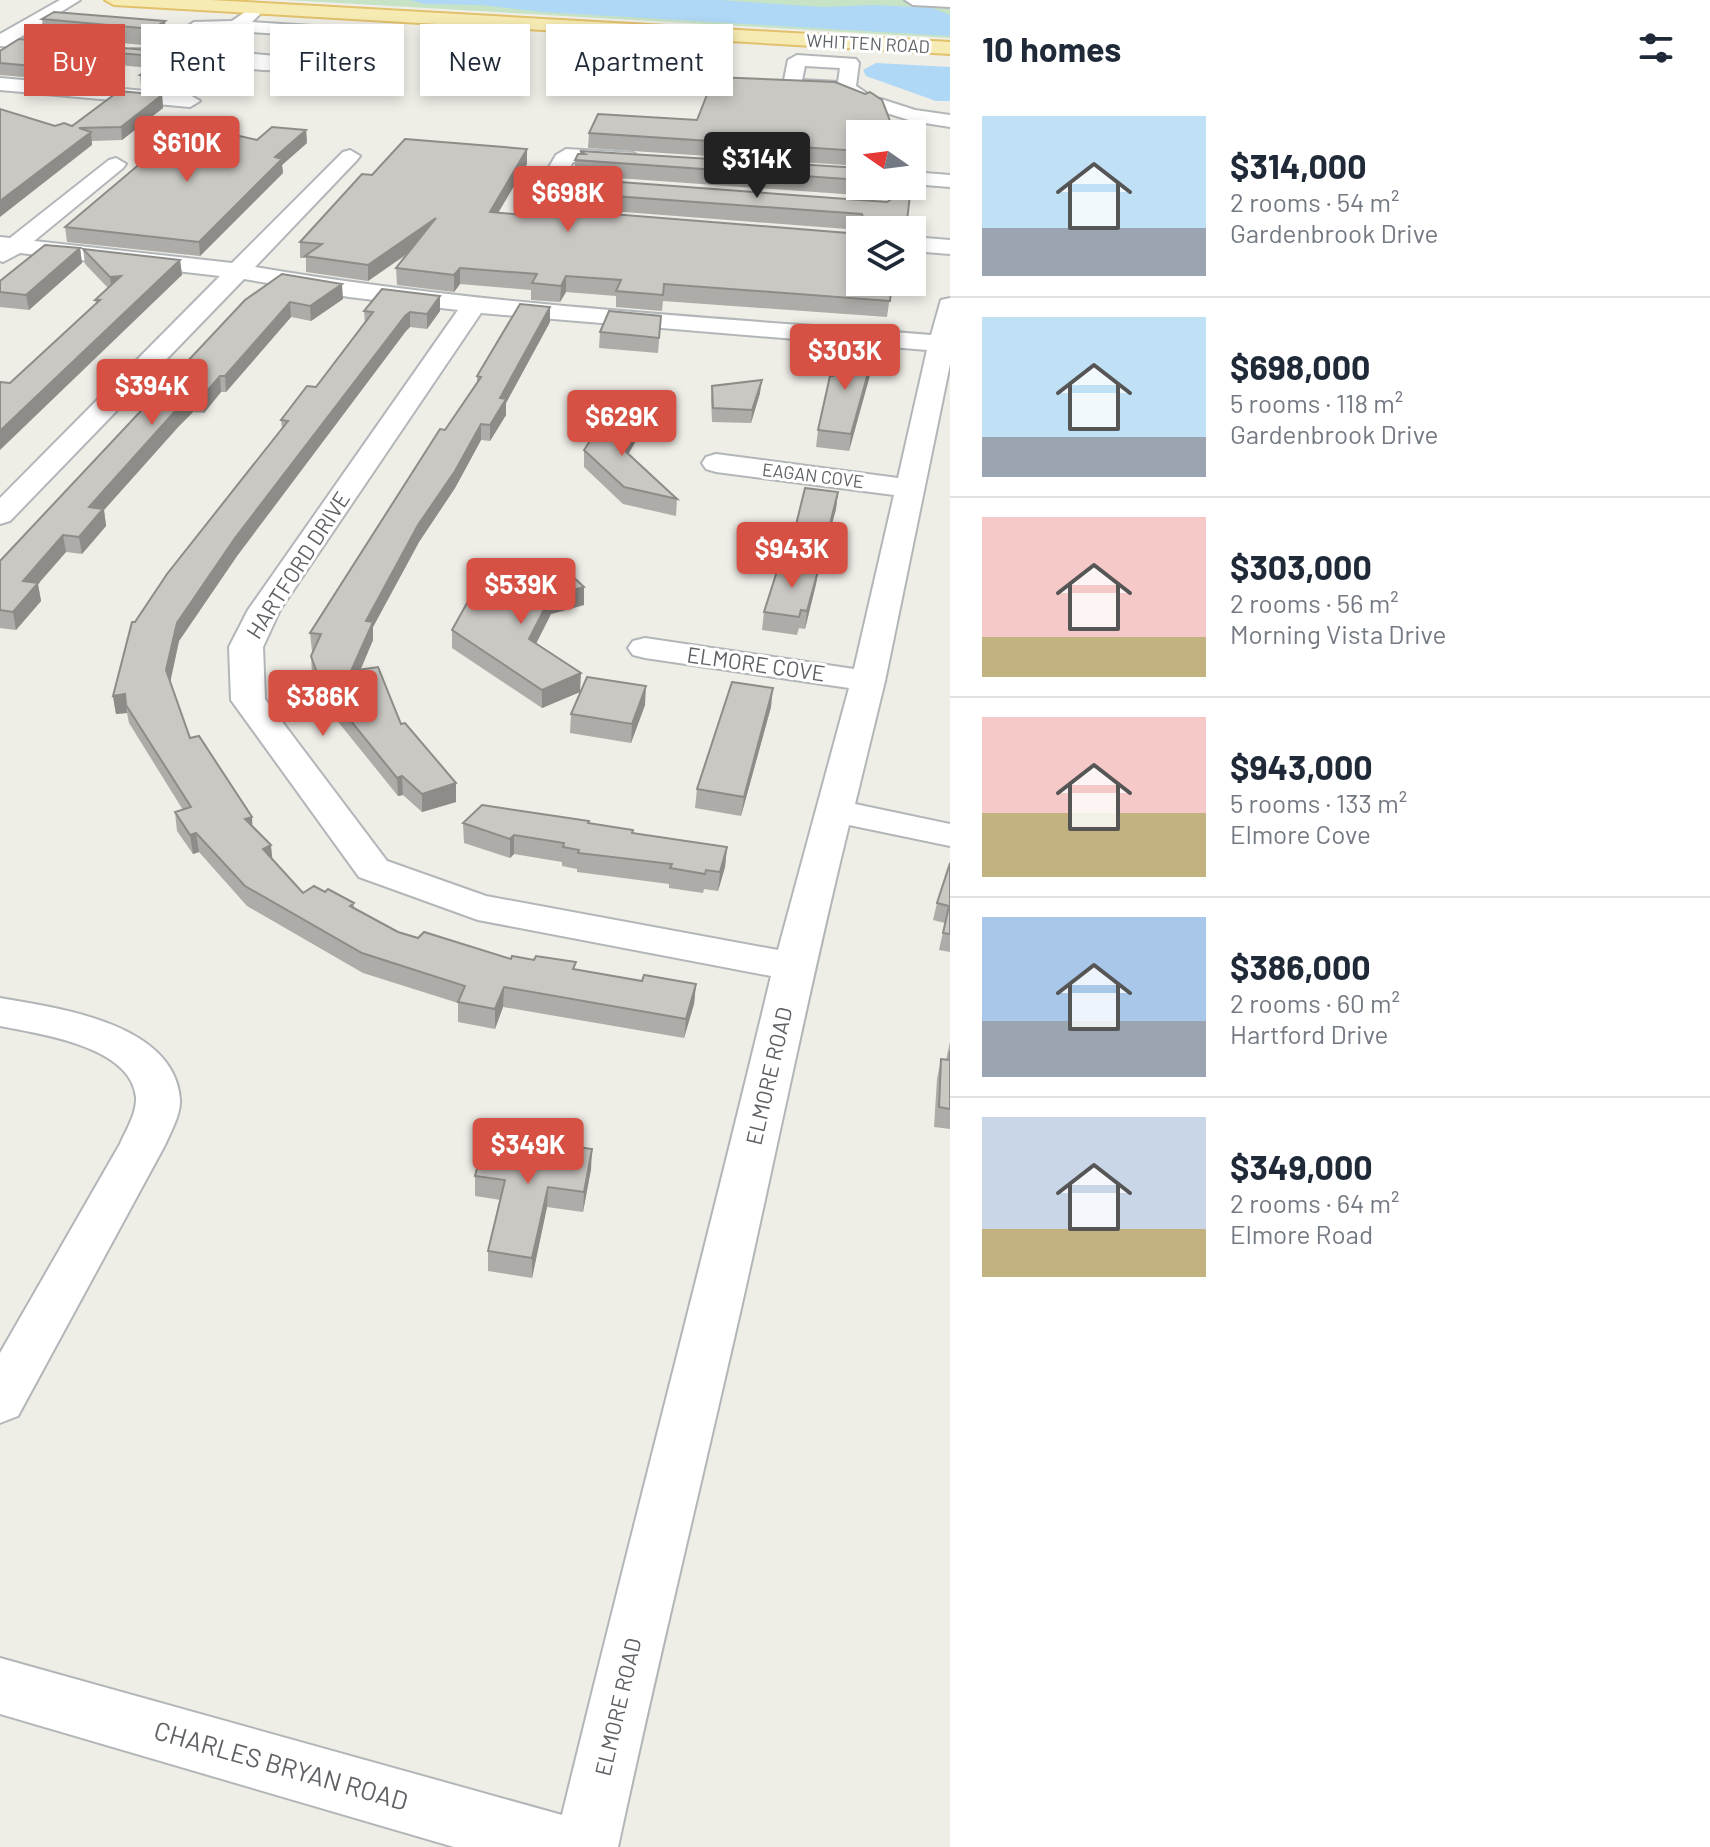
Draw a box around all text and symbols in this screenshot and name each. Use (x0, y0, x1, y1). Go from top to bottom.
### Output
chip: Buy (24, 24, 125, 96)
chip: Rent (141, 24, 254, 96)
chip: Filters (270, 24, 404, 96)
chip: New (420, 24, 530, 96)
chip: Apartment (546, 24, 733, 96)
icon: filters (1634, 26, 1678, 70)
text: 10 homes (982, 28, 1121, 69)
street label: WHITTEN ROAD (806, 29, 930, 57)
pin: $610K (131, 116, 243, 184)
north arrow (846, 120, 926, 200)
map controls (846, 120, 926, 296)
text: $610K (153, 126, 221, 157)
pin: $314K (701, 132, 813, 200)
text: $314K (722, 142, 792, 173)
text: $314,000 (1230, 145, 1367, 186)
icon: home (1046, 148, 1142, 244)
pin: $698K (512, 166, 624, 234)
text: $698K (532, 176, 604, 207)
text: 2 rooms · 54 m² (1230, 186, 1400, 217)
button: layers (846, 216, 926, 296)
text: Gardenbrook Drive (1230, 217, 1438, 248)
pin: $303K (789, 324, 901, 392)
text: $303K (808, 334, 882, 365)
text: $698,000 (1230, 346, 1370, 387)
icon: home (1046, 349, 1142, 445)
pin: $394K (96, 359, 208, 427)
text: $394K (115, 369, 189, 400)
text: 5 rooms · 118 m² (1230, 387, 1403, 418)
pin: $629K (566, 390, 678, 458)
text: $629K (585, 400, 659, 431)
text: Gardenbrook Drive (1230, 418, 1438, 449)
street label: EAGAN COVE (761, 458, 865, 492)
street label: HARTFORD DRIVE (240, 486, 354, 643)
pin: $943K (736, 522, 848, 590)
text: $943K (755, 532, 829, 563)
text: $303,000 (1230, 546, 1372, 587)
icon: home (1046, 549, 1142, 645)
pin: $539K (465, 558, 577, 626)
text: $539K (484, 568, 558, 599)
text: 2 rooms · 56 m² (1230, 587, 1399, 618)
text: Morning Vista Drive (1230, 618, 1446, 649)
street label: ELMORE COVE (685, 640, 827, 686)
pin: $386K (267, 670, 379, 738)
text: $386K (286, 680, 360, 711)
text: $943,000 (1230, 746, 1373, 787)
icon: home (1046, 749, 1142, 845)
text: 5 rooms · 133 m² (1230, 787, 1407, 818)
text: Elmore Cove (1230, 818, 1371, 849)
text: $386,000 (1230, 946, 1371, 987)
icon: home (1046, 949, 1142, 1045)
text: 2 rooms · 60 m² (1230, 987, 1400, 1018)
street label: ELMORE ROAD (740, 1004, 796, 1147)
text: Hartford Drive (1230, 1018, 1388, 1049)
pin: $349K (472, 1118, 584, 1186)
text: $349K (491, 1128, 565, 1159)
text: $349,000 (1230, 1146, 1373, 1187)
icon: home (1046, 1149, 1142, 1245)
text: 2 rooms · 64 m² (1230, 1187, 1400, 1218)
text: Elmore Road (1230, 1218, 1373, 1249)
street label: ELMORE ROAD (589, 1635, 645, 1778)
street label: CHARLES BRYAN ROAD (151, 1713, 412, 1816)

